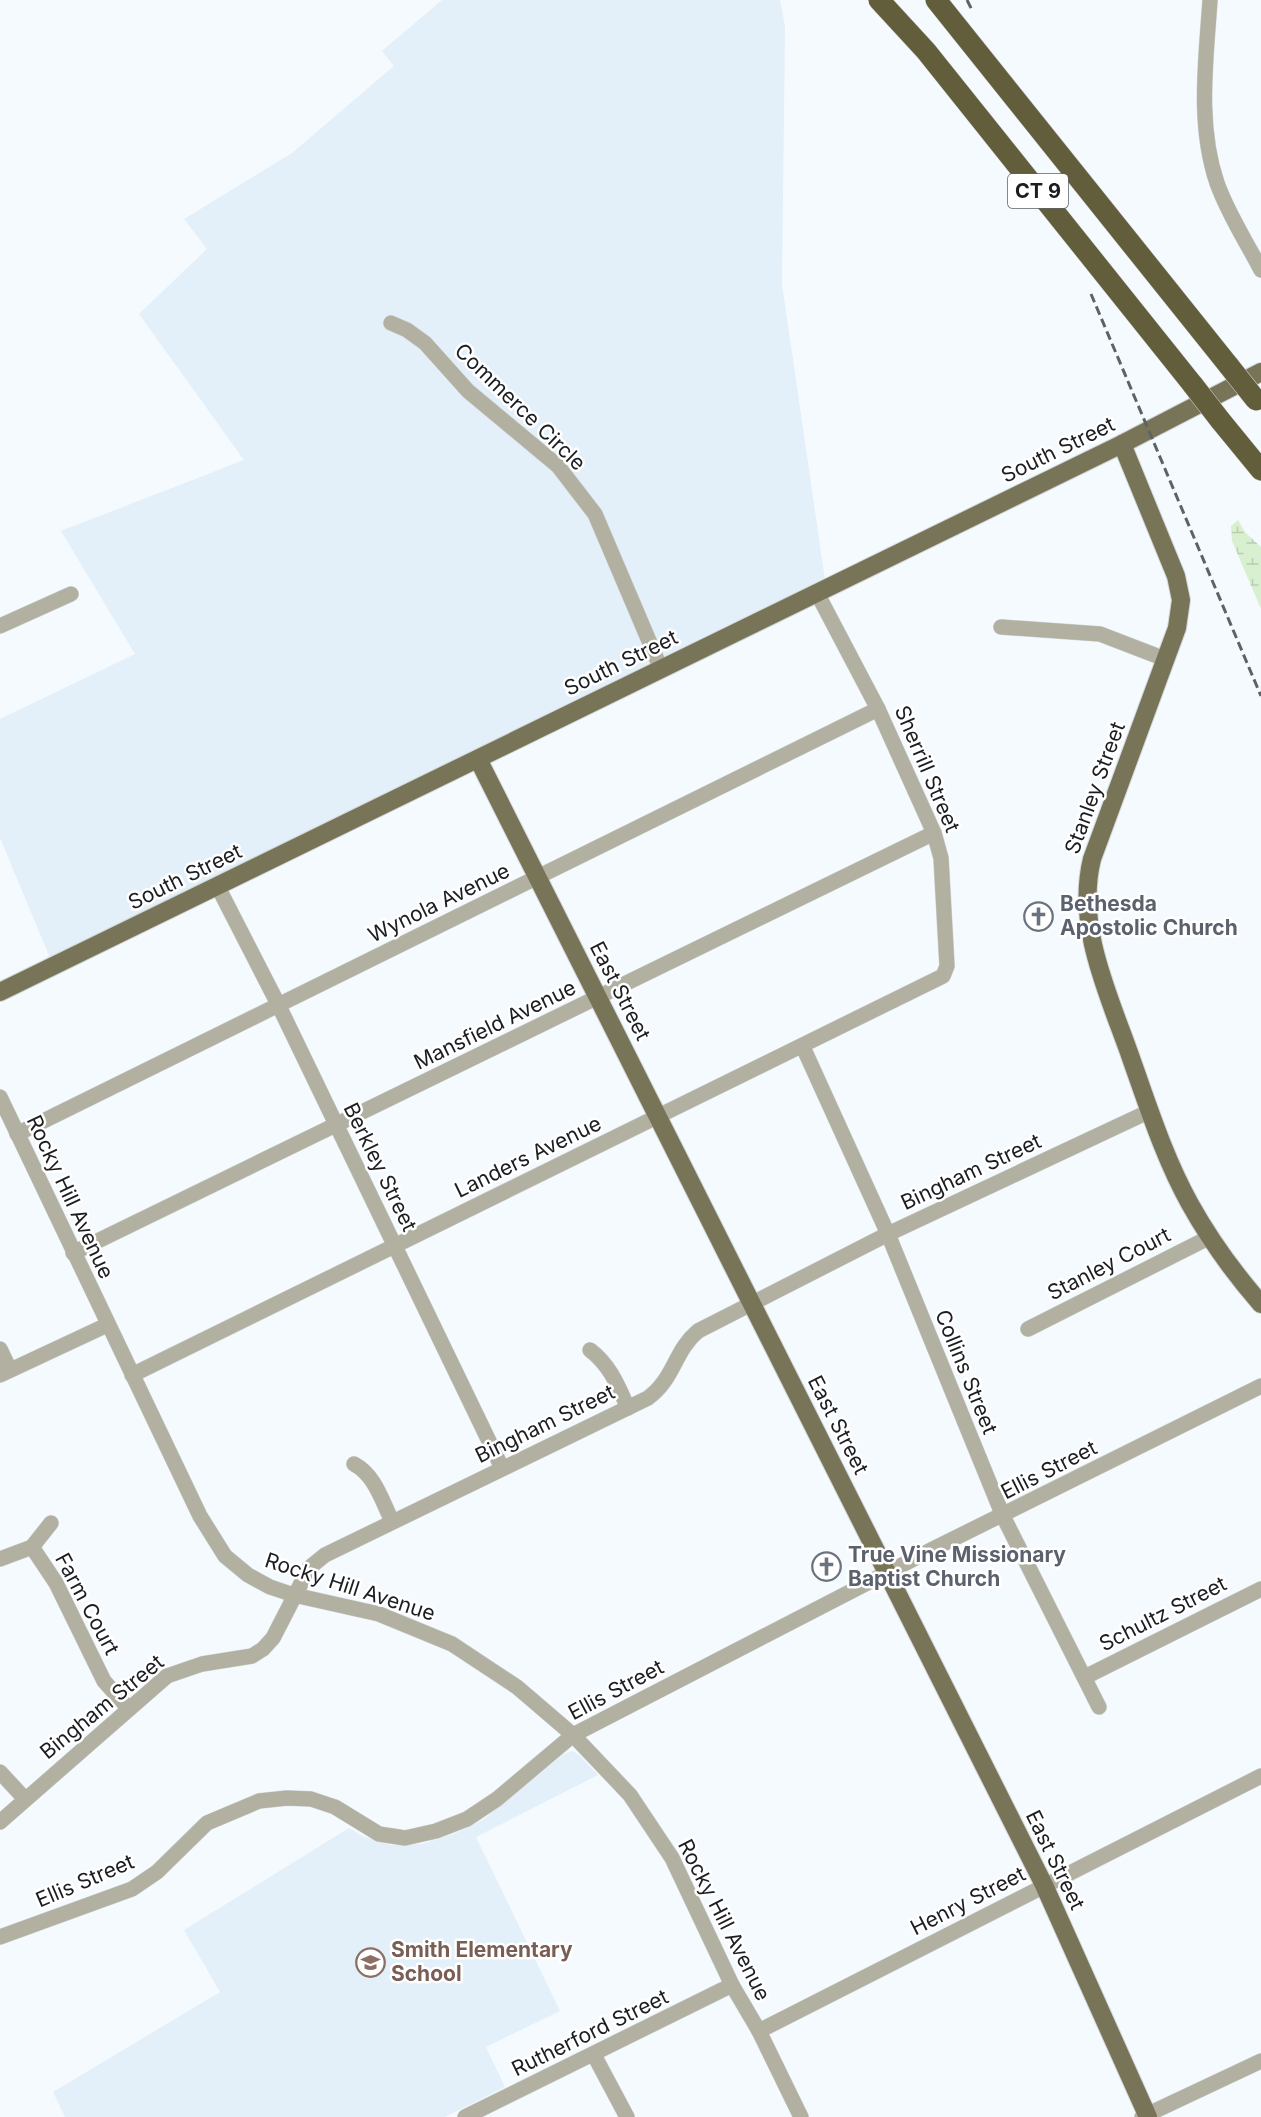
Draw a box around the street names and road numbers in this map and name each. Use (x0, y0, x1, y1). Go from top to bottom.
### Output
road number: CT 9 (1008, 174, 1068, 208)
street label: Commerce Circle (450, 338, 591, 475)
street label: South Street (997, 411, 1119, 488)
street label: South Street (560, 624, 682, 701)
street label: Sherrill Street (890, 702, 965, 836)
street label: Stanley Street (1059, 718, 1130, 857)
street label: South Street (124, 838, 246, 915)
street label: Wynola Avenue (364, 858, 513, 948)
street label: East Street (585, 937, 656, 1044)
street label: Mansfield Avenue (410, 975, 580, 1075)
street label: Berkley Street (339, 1099, 422, 1235)
street label: Landers Avenue (450, 1110, 605, 1203)
street label: Rocky Hill Avenue (22, 1111, 119, 1283)
street label: Bingham Street (897, 1128, 1045, 1215)
street label: Stanley Court (1043, 1222, 1175, 1305)
street label: Collins Street (930, 1306, 1003, 1438)
street label: East Street (803, 1371, 874, 1478)
street label: Bingham Street (471, 1379, 619, 1468)
street label: Ellis Street (997, 1435, 1101, 1504)
street label: Rocky Hill Avenue (262, 1547, 438, 1626)
street label: Farm Court (50, 1549, 125, 1659)
street label: Schultz Street (1095, 1571, 1231, 1656)
street label: Bingham Street (35, 1649, 169, 1764)
street label: Ellis Street (564, 1654, 668, 1725)
street label: East Street (1021, 1806, 1090, 1914)
street label: Rocky Hill Avenue (673, 1835, 776, 2005)
street label: Ellis Street (32, 1849, 138, 1912)
street label: Henry Street (906, 1861, 1029, 1940)
street label: Rutherford Street (507, 1984, 672, 2081)

